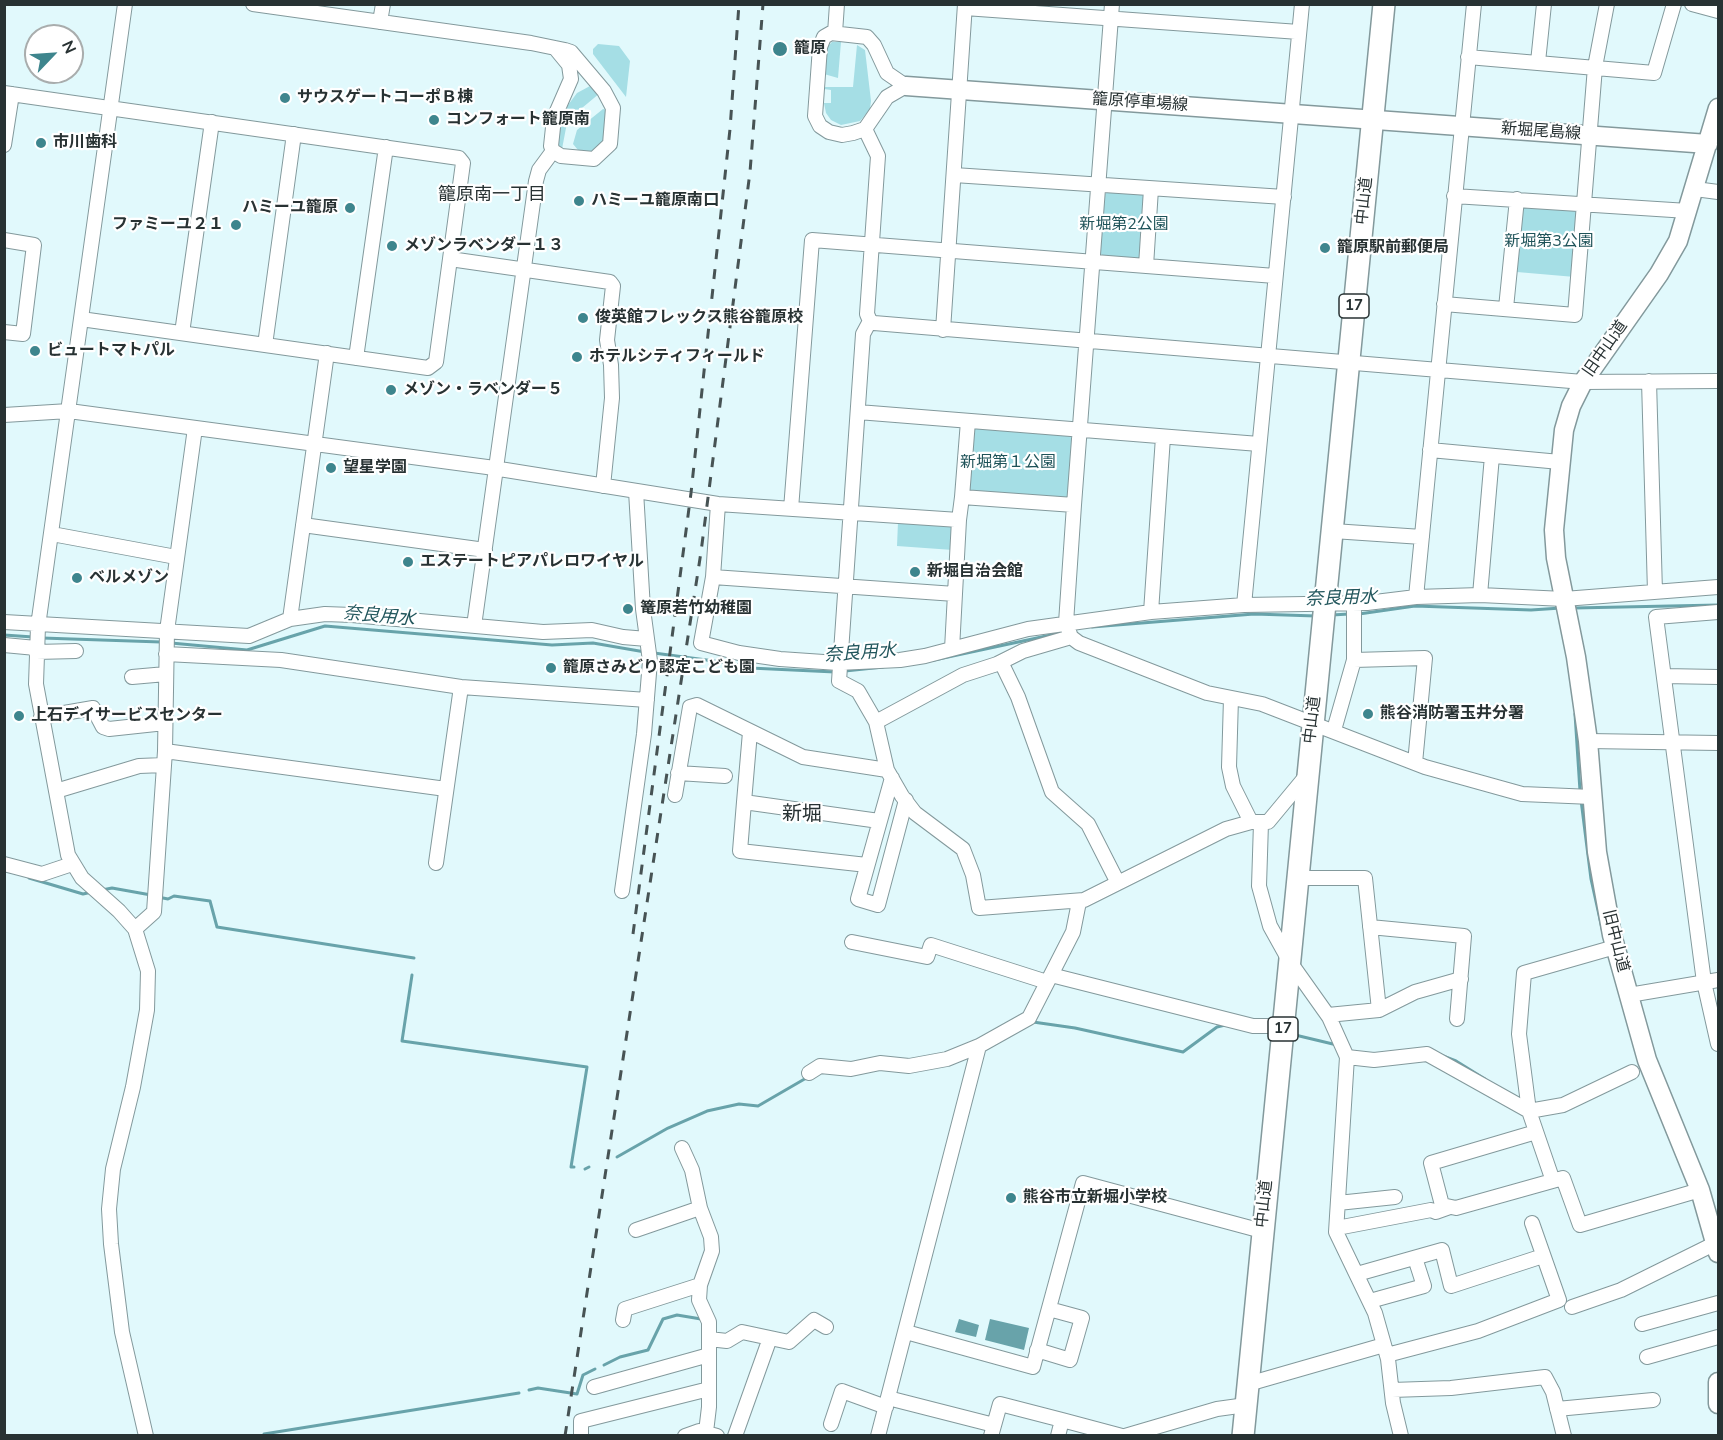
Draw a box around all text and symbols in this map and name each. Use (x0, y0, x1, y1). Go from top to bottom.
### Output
north arrow (24, 24, 84, 84)
text: N (56, 37, 81, 57)
place label: 籠原 (794, 39, 826, 59)
marker: 籠原 (771, 40, 789, 58)
place label: サウスゲートコーポＢ棟 (297, 88, 473, 108)
street label: 籠原停車場線 (1091, 90, 1189, 116)
marker: サウスゲートコーポＢ棟 (278, 91, 292, 105)
place label: コンフォート籠原南 (446, 110, 590, 130)
marker: コンフォート籠原南 (427, 113, 441, 127)
street label: 新堀尾島線 (1500, 120, 1582, 144)
place label: 市川歯科 (53, 133, 117, 153)
marker: 市川歯科 (34, 136, 48, 150)
street label: 中山道 (1353, 176, 1377, 226)
district label: 籠原南一丁目 (438, 185, 546, 207)
place label: ハミーユ籠原南口 (591, 191, 719, 211)
marker: ハミーユ籠原南口 (572, 194, 586, 208)
place label: ハミーユ籠原 (242, 198, 338, 218)
marker: ハミーユ籠原 (343, 201, 357, 215)
place label: ファミーユ２１ (112, 215, 224, 235)
park label: 新堀第2公園 (1079, 215, 1169, 235)
marker: ファミーユ２１ (229, 218, 243, 232)
park label: 新堀第3公園 (1504, 232, 1594, 252)
place label: メゾンラベンダー１３ (404, 236, 564, 256)
place label: 籠原駅前郵便局 (1337, 238, 1449, 258)
marker: メゾンラベンダー１３ (385, 239, 399, 253)
marker: 籠原駅前郵便局 (1318, 241, 1332, 255)
road number: 17 (1339, 294, 1369, 318)
place label: 俊英館フレックス熊谷籠原校 (595, 308, 803, 328)
marker: 俊英館フレックス熊谷籠原校 (576, 311, 590, 325)
street label: 旧中山道 (1580, 317, 1632, 381)
place label: ビュートマトパル (47, 341, 175, 361)
marker: ビュートマトパル (28, 344, 42, 358)
place label: ホテルシティフィールド (589, 347, 765, 367)
marker: ホテルシティフィールド (570, 350, 584, 364)
place label: メゾン・ラベンダー５ (403, 380, 563, 400)
marker: メゾン・ラベンダー５ (384, 383, 398, 397)
park label: 新堀第１公園 (960, 453, 1056, 473)
place label: 望星学園 (343, 458, 407, 478)
marker: 望星学園 (324, 461, 338, 475)
place label: エステートピアパレロワイヤル (420, 552, 644, 572)
marker: エステートピアパレロワイヤル (401, 555, 415, 569)
place label: 新堀自治会館 (927, 562, 1023, 582)
marker: 新堀自治会館 (908, 565, 922, 579)
place label: ベルメゾン (89, 568, 169, 588)
marker: ベルメゾン (70, 571, 84, 585)
water label: 奈良用水 (1305, 587, 1377, 611)
place label: 篭原若竹幼稚園 (640, 599, 752, 619)
marker: 篭原若竹幼稚園 (621, 602, 635, 616)
water label: 奈良用水 (342, 603, 416, 631)
water label: 奈良用水 (823, 641, 897, 667)
place label: 籠原さみどり認定こども園 (563, 658, 755, 678)
marker: 籠原さみどり認定こども園 (544, 661, 558, 675)
street label: 中山道 (1301, 695, 1325, 745)
place label: 熊谷消防署玉井分署 (1380, 704, 1524, 724)
place label: 上石デイサービスセンター (31, 706, 223, 726)
marker: 熊谷消防署玉井分署 (1361, 707, 1375, 721)
marker: 上石デイサービスセンター (12, 709, 26, 723)
district label: 新堀 (782, 803, 822, 827)
street label: 旧中山道 (1598, 908, 1632, 974)
road number: 17 (1268, 1017, 1298, 1041)
street label: 中山道 (1253, 1179, 1277, 1229)
place label: 熊谷市立新堀小学校 (1023, 1188, 1167, 1208)
marker: 熊谷市立新堀小学校 (1004, 1191, 1018, 1205)

